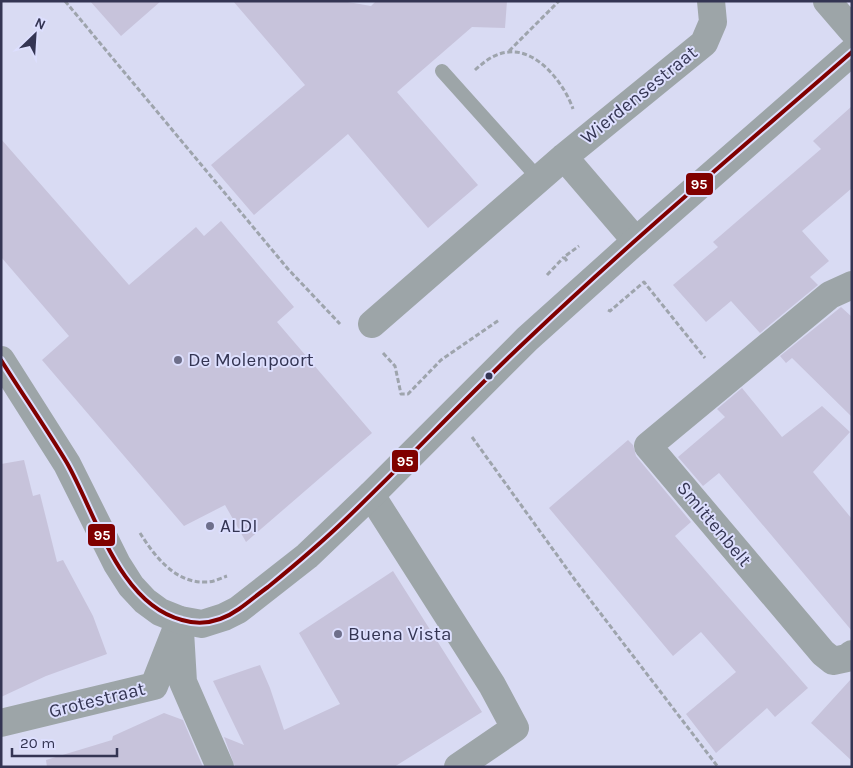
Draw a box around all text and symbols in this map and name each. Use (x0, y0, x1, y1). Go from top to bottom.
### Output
north arrow (10, 10, 60, 60)
text: N (32, 14, 48, 33)
street label: Wierdensestraat (576, 41, 702, 149)
line badge: 95 (685, 172, 714, 196)
text: 95 (691, 176, 707, 193)
place label: De Molenpoort (188, 349, 314, 371)
marker: De Molenpoort (172, 354, 184, 366)
unlabelled marker (484, 371, 494, 381)
line badge: 95 (391, 449, 419, 473)
text: 95 (397, 453, 413, 470)
street label: Smittenbelt (672, 477, 756, 571)
place label: ALDI (220, 515, 258, 537)
marker: ALDI (204, 520, 216, 532)
line badge: 95 (87, 523, 116, 547)
text: 95 (94, 527, 110, 544)
place label: Buena Vista (348, 623, 451, 645)
marker: Buena Vista (332, 628, 344, 640)
street label: Grotestraat (47, 677, 147, 723)
scale bar (12, 726, 118, 758)
text: 20 m (20, 734, 55, 752)

